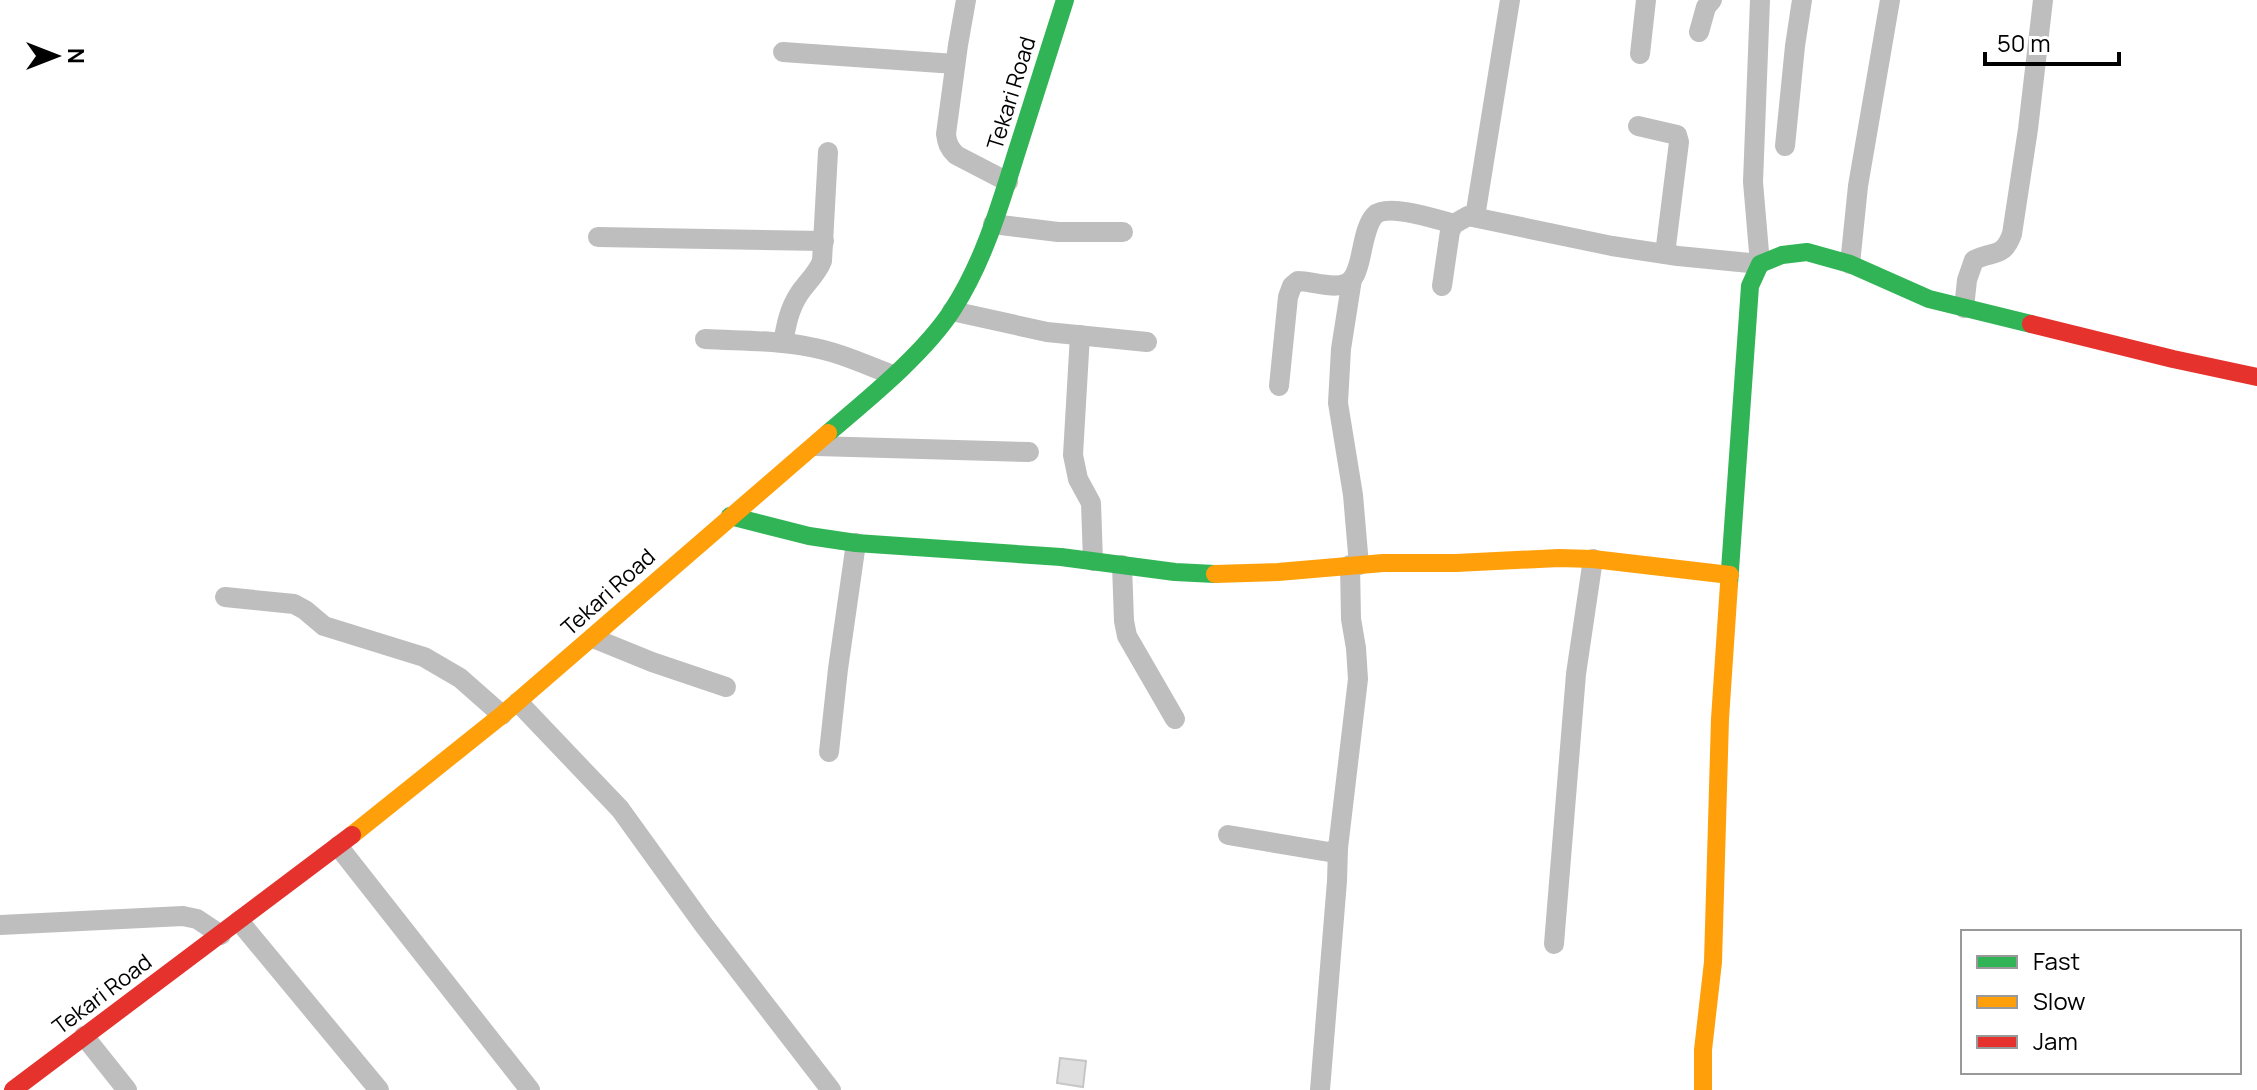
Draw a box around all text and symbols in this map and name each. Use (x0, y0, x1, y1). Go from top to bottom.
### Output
north arrow (16, 16, 96, 96)
scale bar (1985, 16, 2119, 66)
text: 50 m (1997, 26, 2051, 59)
street label: Tekari Road (980, 33, 1042, 153)
text: N (61, 48, 91, 64)
street label: Tekari Road (555, 542, 661, 642)
legend (1961, 930, 2241, 1074)
text: Fast (2033, 944, 2080, 977)
street label: Tekari Road (46, 947, 158, 1041)
text: Slow (2033, 984, 2086, 1017)
text: Jam (2033, 1024, 2078, 1057)

